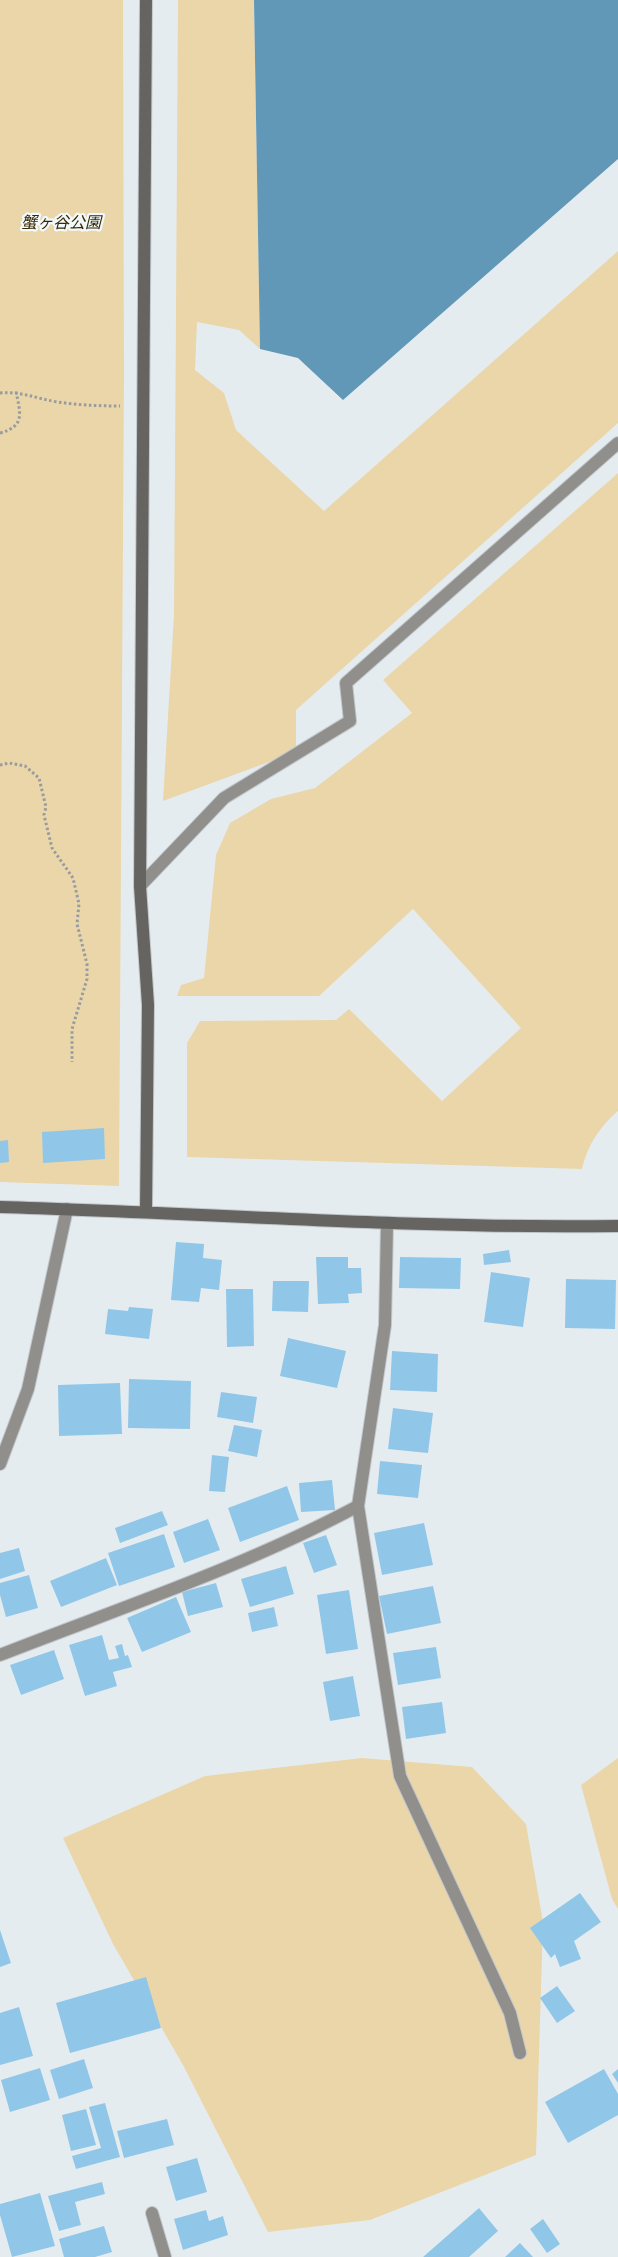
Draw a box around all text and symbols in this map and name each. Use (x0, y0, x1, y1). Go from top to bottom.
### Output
park label: 蟹ヶ谷公園 (21, 213, 101, 233)

